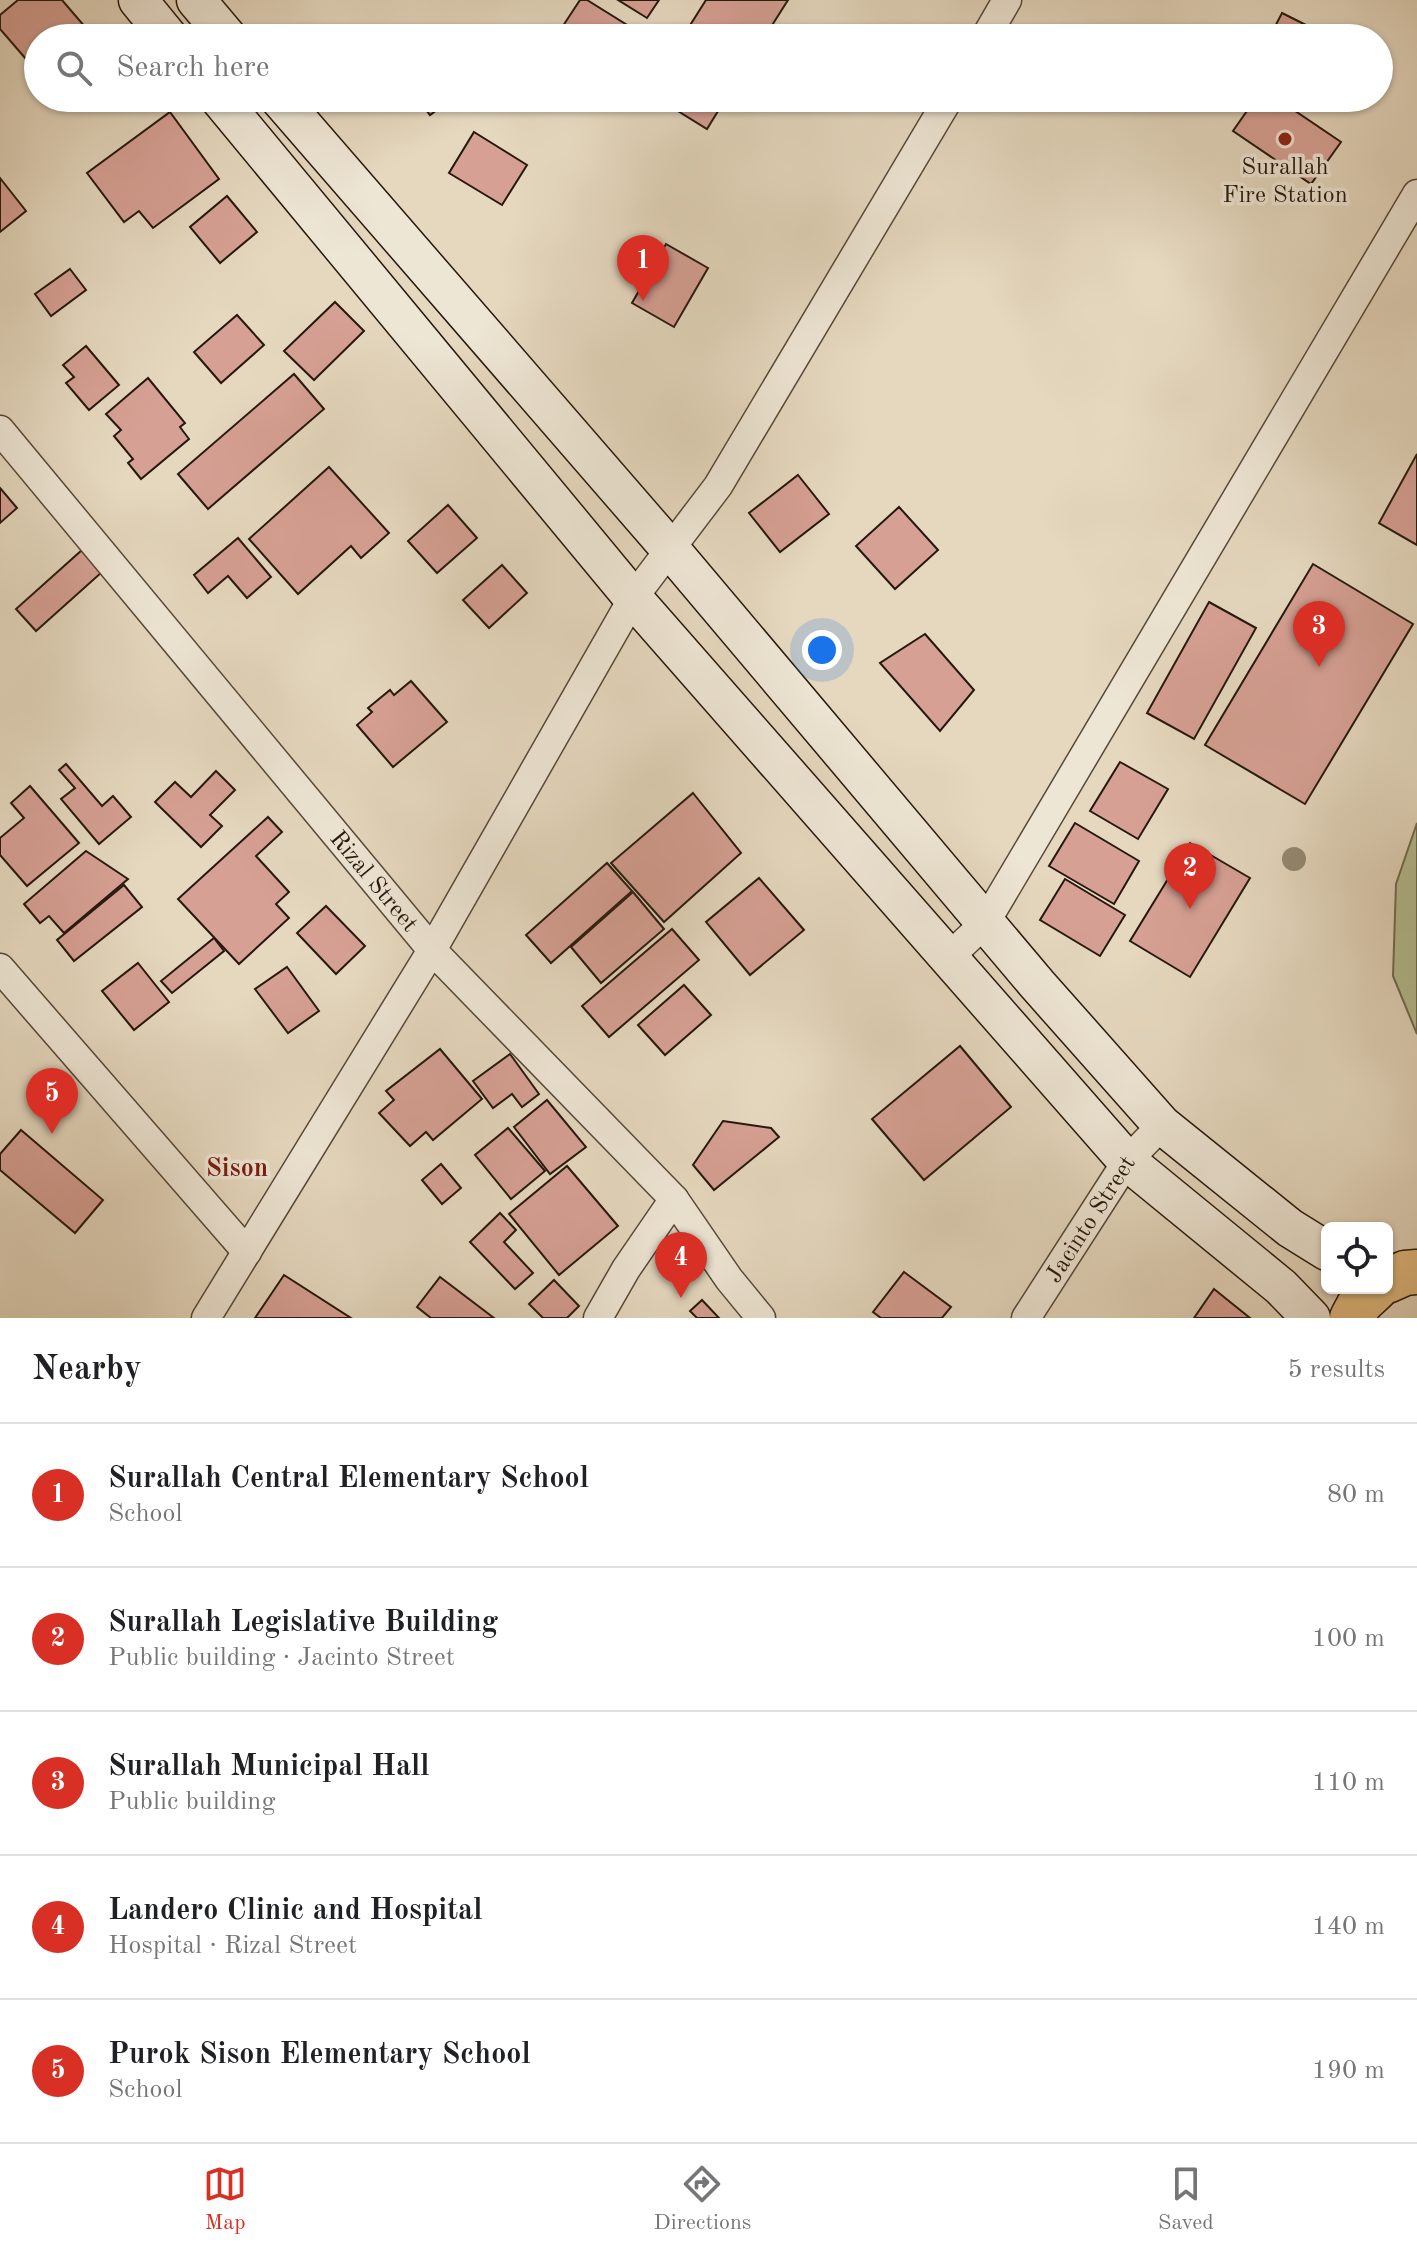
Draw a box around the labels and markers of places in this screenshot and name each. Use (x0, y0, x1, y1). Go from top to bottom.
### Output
marker: Surallah Fire Station (1276, 130, 1294, 148)
place label: Surallah Fire Station (1222, 156, 1348, 208)
pin: 1 (617, 235, 669, 301)
pin: 3 (1293, 601, 1345, 667)
pin: 2 (1164, 843, 1216, 909)
pin: 5 (26, 1068, 78, 1134)
pin: 4 (655, 1232, 707, 1298)

